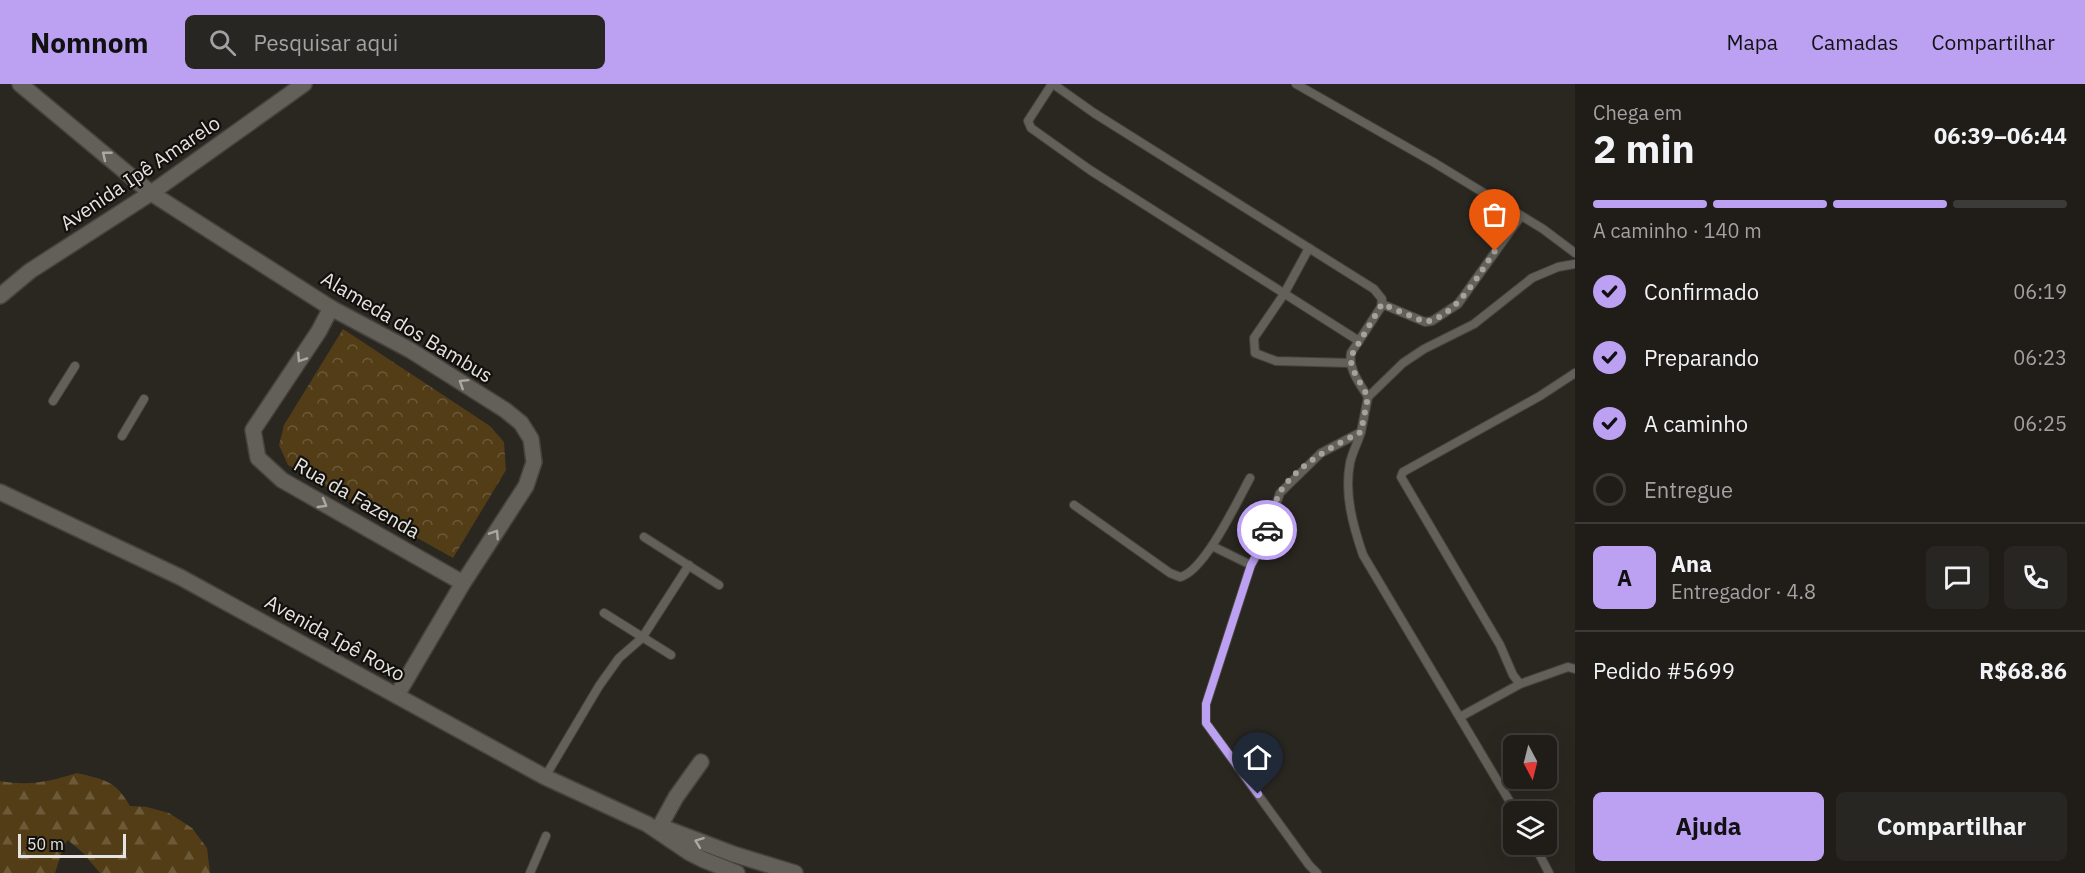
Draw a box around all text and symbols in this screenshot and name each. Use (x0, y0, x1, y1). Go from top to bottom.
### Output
search box (185, 15, 605, 69)
text: Nomnom (30, 24, 149, 61)
icon: search (206, 26, 239, 59)
text: Pesquisar aqui (254, 28, 398, 57)
text: Mapa (1726, 28, 1778, 56)
text: Camadas (1811, 28, 1898, 56)
text: Compartilhar (1931, 28, 2055, 56)
text: Chega em (1593, 99, 1682, 126)
street label: Avenida Ipê Amarelo (54, 109, 225, 236)
text: 06:39–06:44 (1934, 121, 2067, 150)
text: 2 min (1593, 123, 1695, 174)
one-way arrow (102, 152, 113, 163)
pin (1469, 189, 1520, 251)
icon: bag (1478, 198, 1511, 231)
text: A caminho · 140 m (1593, 217, 1762, 244)
street label: Alameda dos Bambus (316, 265, 498, 389)
icon: check (1593, 275, 1626, 308)
text: Confirmado (1644, 277, 1759, 306)
text: 06:19 (2013, 278, 2067, 305)
icon: check (1593, 341, 1626, 374)
text: Preparando (1644, 343, 1759, 372)
text: 06:23 (2013, 344, 2067, 371)
one-way arrow (297, 352, 309, 362)
one-way arrow (458, 380, 469, 391)
icon: check (1593, 407, 1626, 440)
text: A caminho (1644, 409, 1748, 438)
text: 06:25 (2013, 410, 2067, 437)
street label: Rua da Fazenda (289, 451, 425, 545)
text: Entregue (1644, 475, 1733, 504)
one-way arrow (317, 496, 327, 508)
courier (1237, 500, 1297, 560)
icon: car (1251, 514, 1284, 547)
one-way arrow (488, 530, 499, 541)
button: chat (1926, 546, 1989, 609)
button: phone (2004, 546, 2067, 609)
text: Ana (1671, 549, 1712, 578)
text: A (1617, 563, 1632, 592)
text: Entregador · 4.8 (1671, 578, 1816, 605)
street label: Avenida Ipê Roxo (260, 588, 410, 687)
text: Pedido #5699 (1593, 656, 1735, 685)
text: R$68.86 (1979, 656, 2067, 685)
pin (1232, 732, 1283, 794)
north arrow (1503, 735, 1557, 789)
map controls (1503, 735, 1557, 855)
icon: home (1241, 741, 1274, 774)
button: Ajuda (1593, 792, 1824, 861)
button: Compartilhar (1836, 792, 2067, 861)
button: layers (1503, 801, 1557, 855)
scale bar (18, 831, 126, 858)
text: 50 m (27, 834, 64, 854)
one-way arrow (695, 836, 705, 849)

